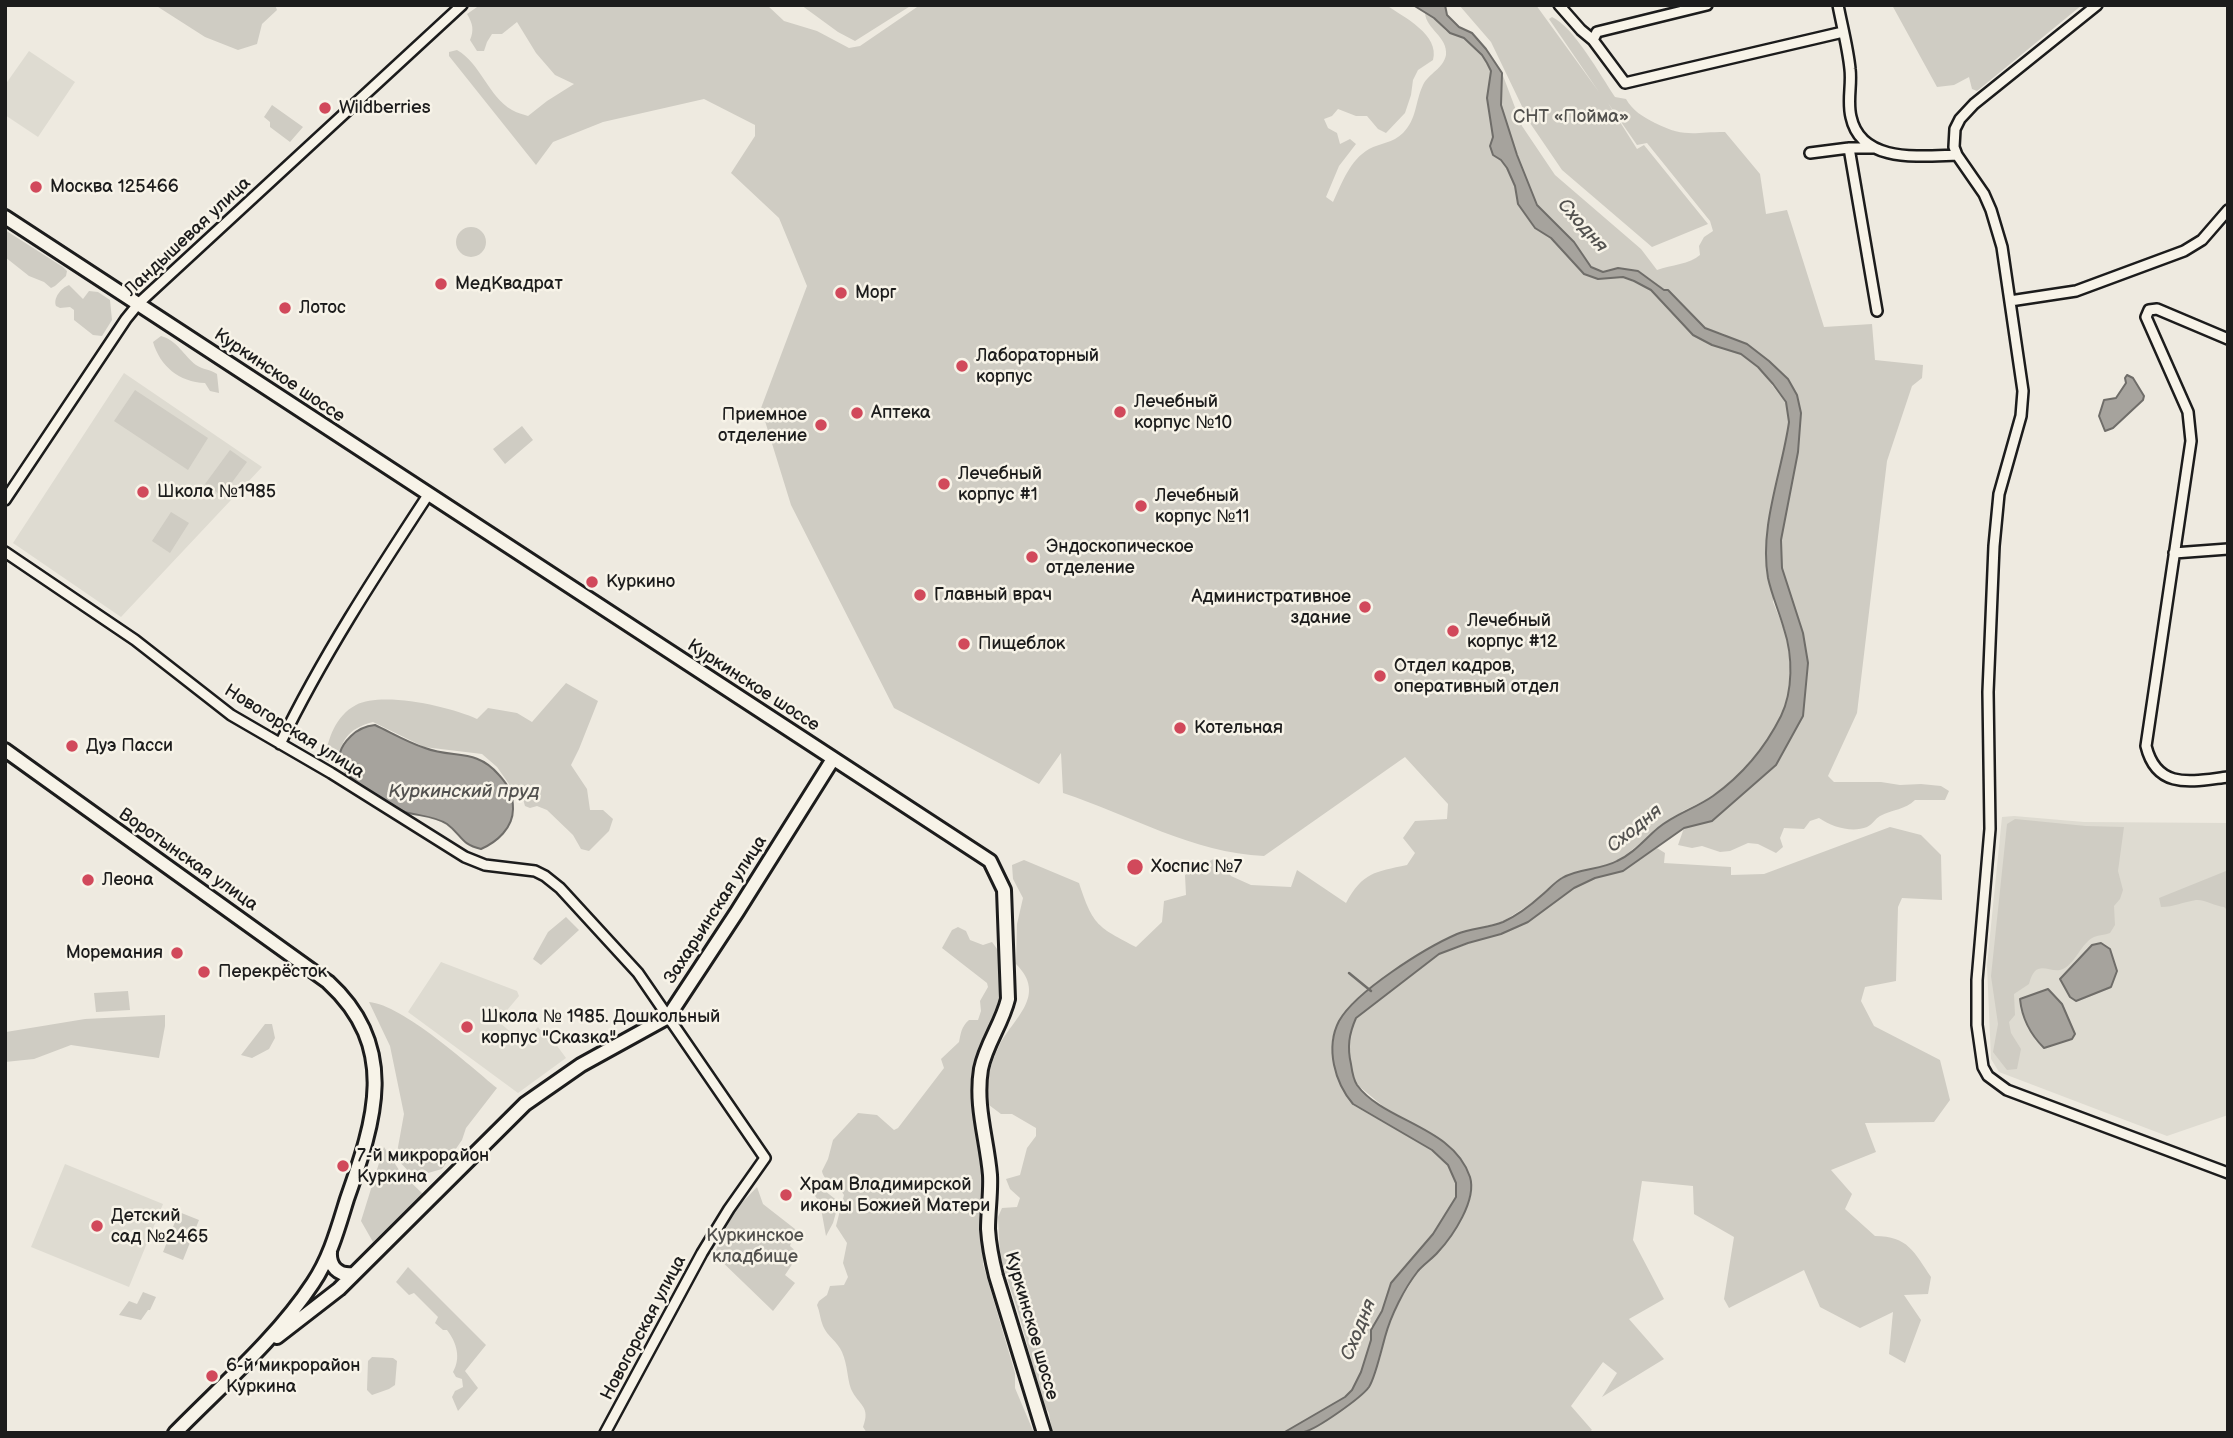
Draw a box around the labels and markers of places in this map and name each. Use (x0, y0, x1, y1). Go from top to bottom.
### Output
place label: Wildberries (339, 97, 431, 119)
marker: Wildberries (317, 100, 333, 116)
place label: Москва 125466 (50, 176, 179, 198)
marker: Москва 125466 (28, 179, 44, 195)
place label: МедКвадрат (455, 273, 563, 295)
marker: МедКвадрат (433, 276, 449, 292)
place label: Морг (855, 282, 897, 304)
marker: Морг (833, 285, 849, 301)
place label: Лотос (299, 297, 346, 319)
marker: Лотос (277, 300, 293, 316)
place label: Лабораторный корпус (976, 345, 1099, 388)
marker: Лабораторный корпус (954, 358, 970, 374)
place label: Лечебный корпус №10 (1134, 391, 1232, 434)
place label: Аптека (871, 402, 931, 424)
place label: Приемное отделение (718, 404, 807, 446)
marker: Лечебный корпус №10 (1112, 404, 1128, 420)
marker: Аптека (849, 405, 865, 421)
marker: Приемное отделение (813, 417, 829, 433)
place label: Лечебный корпус #1 (958, 463, 1042, 505)
marker: Лечебный корпус #1 (936, 476, 952, 492)
place label: Школа №1985 (157, 481, 276, 503)
marker: Школа №1985 (135, 484, 151, 500)
place label: Лечебный корпус №11 (1155, 485, 1249, 528)
marker: Лечебный корпус №11 (1133, 498, 1149, 514)
place label: Эндоскопическое отделение (1046, 536, 1194, 578)
marker: Эндоскопическое отделение (1024, 549, 1040, 565)
place label: Куркино (606, 571, 675, 593)
marker: Куркино (584, 574, 600, 590)
place label: Главный врач (934, 584, 1052, 606)
place label: Административное здание (1192, 586, 1351, 628)
marker: Главный врач (912, 587, 928, 603)
marker: Административное здание (1357, 599, 1373, 615)
place label: Лечебный корпус #12 (1467, 610, 1557, 652)
marker: Лечебный корпус #12 (1445, 623, 1461, 639)
place label: Пищеблок (978, 633, 1065, 655)
marker: Пищеблок (956, 636, 972, 652)
place label: Отдел кадров, оперативный отдел (1394, 655, 1559, 698)
marker: Отдел кадров, оперативный отдел (1372, 668, 1388, 684)
place label: Котельная (1194, 717, 1283, 739)
marker: Котельная (1172, 720, 1188, 736)
place label: Дуэ Пасси (86, 735, 173, 757)
marker: Дуэ Пасси (64, 738, 80, 754)
place label: Хоспис №7 (1151, 856, 1242, 878)
marker: Хоспис №7 (1125, 857, 1145, 877)
place label: Леона (102, 869, 154, 891)
marker: Леона (80, 872, 96, 888)
place label: Моремания (66, 942, 163, 964)
marker: Моремания (169, 945, 185, 961)
place label: Перекрёсток (218, 961, 327, 983)
marker: Перекрёсток (196, 964, 212, 980)
place label: Школа № 1985. Дошкольный корпус "Сказка" (481, 1006, 720, 1048)
marker: Школа № 1985. Дошкольный корпус "Сказка" (459, 1019, 475, 1035)
place label: 7-й микрорайон Куркина (357, 1145, 489, 1188)
marker: 7-й микрорайон Куркина (335, 1158, 351, 1174)
place label: Храм Владимирской иконы Божией Матери (800, 1174, 990, 1216)
marker: Храм Владимирской иконы Божией Матери (778, 1187, 794, 1203)
place label: Детский сад №2465 (111, 1205, 208, 1248)
marker: Детский сад №2465 (89, 1218, 105, 1234)
place label: 6-й микрорайон Куркина (226, 1355, 360, 1398)
marker: 6-й микрорайон Куркина (204, 1368, 220, 1384)

